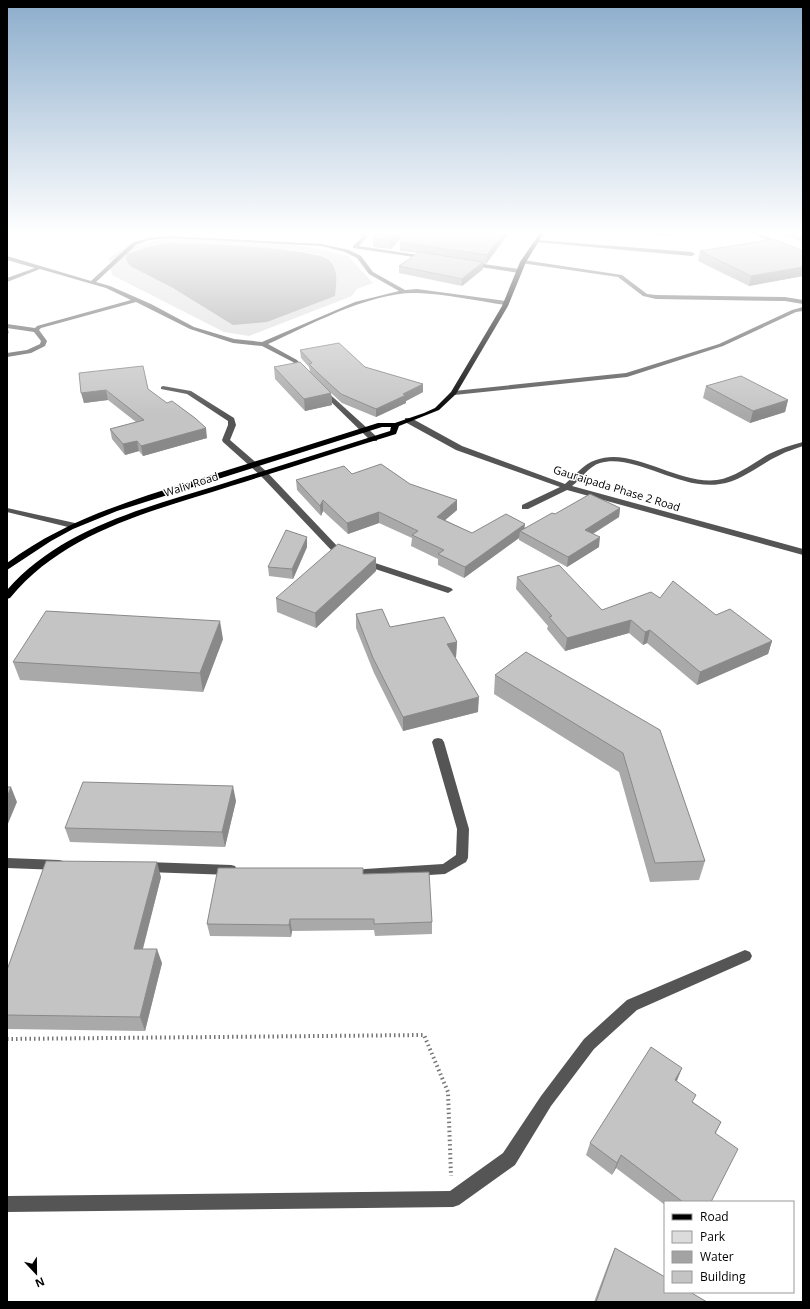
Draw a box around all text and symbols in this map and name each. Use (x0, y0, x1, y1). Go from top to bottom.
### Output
street label: Gauraipada Phase 2 Road (552, 462, 682, 514)
street label: Waliv Road (162, 468, 220, 500)
legend (664, 1201, 794, 1293)
text: Road (700, 1208, 729, 1225)
text: Park (700, 1228, 726, 1245)
text: Water (700, 1248, 734, 1265)
north arrow (16, 1253, 56, 1293)
text: Building (700, 1268, 746, 1285)
text: N (33, 1274, 47, 1291)

